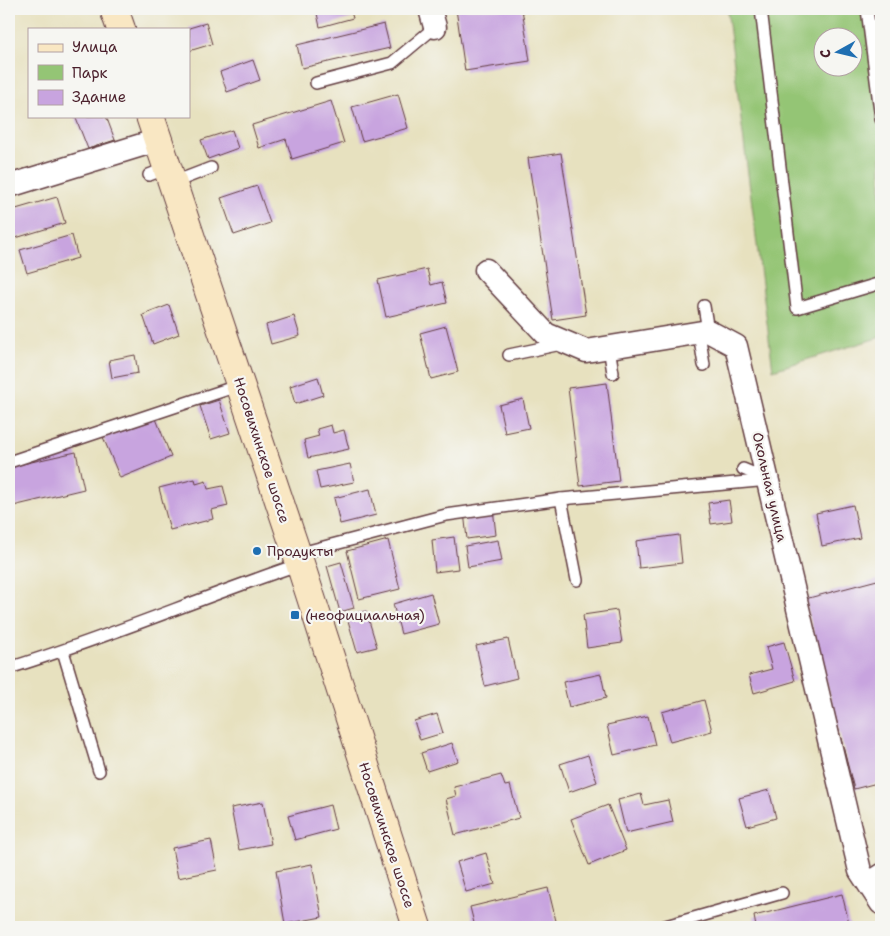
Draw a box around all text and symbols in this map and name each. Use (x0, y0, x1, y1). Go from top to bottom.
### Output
legend (28, 28, 190, 118)
north arrow (812, 28, 862, 78)
text: Улица (72, 37, 118, 57)
text: С (816, 48, 835, 59)
text: Парк (72, 63, 108, 83)
text: Здание (72, 87, 126, 107)
street label: Носовихинское шоссе (230, 375, 294, 525)
street label: Окольная улица (749, 430, 791, 544)
place label: Продукты (267, 542, 334, 560)
marker: Продукты (251, 545, 263, 557)
place label: (неофициальная) (305, 606, 425, 624)
marker: (неофициальная) (289, 609, 301, 621)
street label: Носовихинское шоссе (355, 760, 419, 910)

